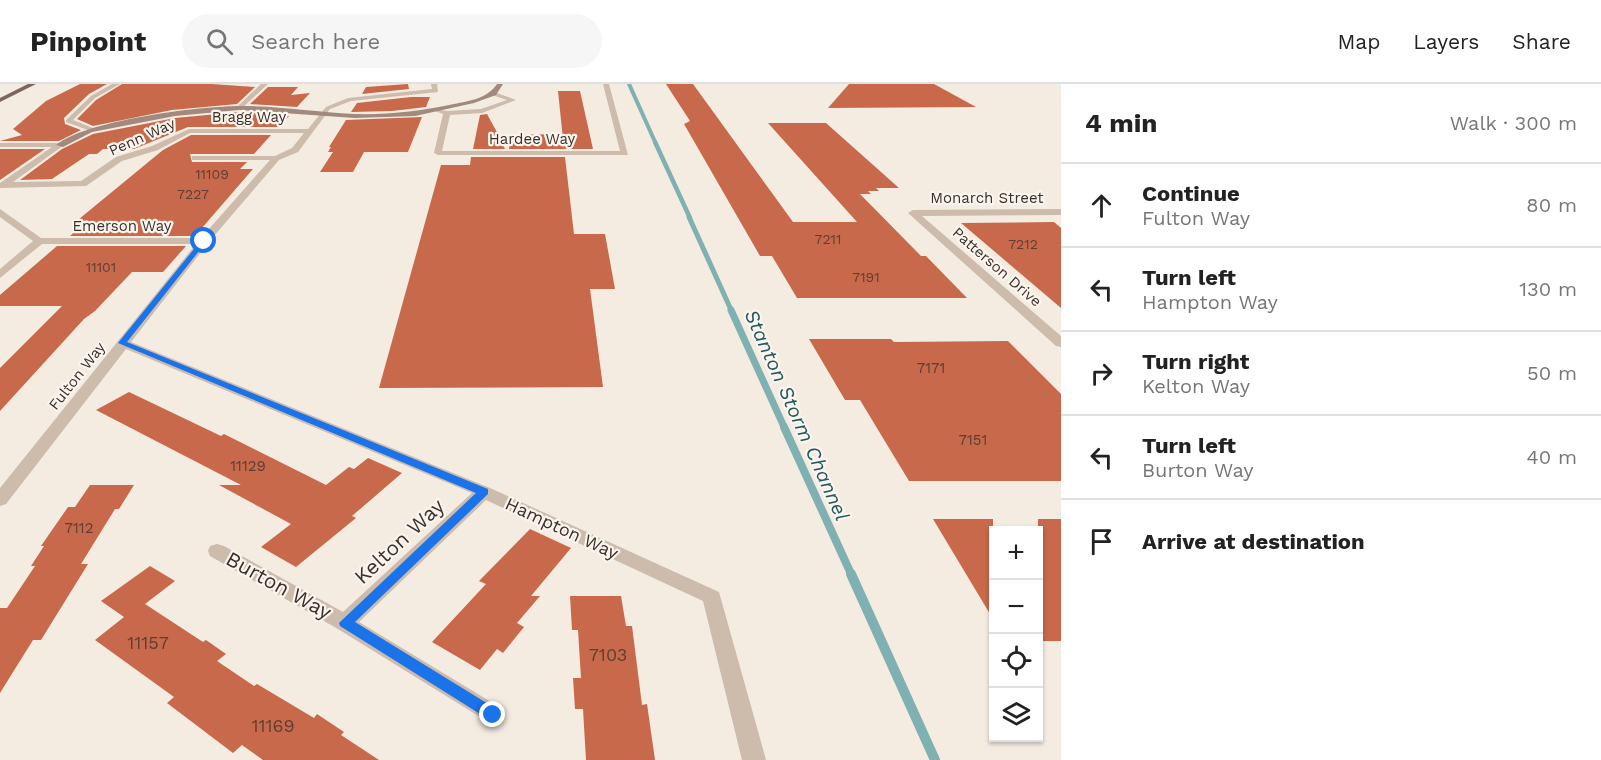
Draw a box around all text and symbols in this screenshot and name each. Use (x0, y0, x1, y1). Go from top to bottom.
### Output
search box (182, 14, 602, 68)
text: Pinpoint (30, 25, 146, 58)
icon: search (203, 25, 236, 58)
text: Search here (251, 29, 380, 54)
text: Map (1337, 29, 1380, 54)
text: Layers (1413, 29, 1479, 54)
text: Share (1512, 29, 1571, 54)
street label: Bragg Way (212, 108, 287, 126)
text: 4 min (1085, 108, 1157, 138)
text: Walk · 300 m (1450, 111, 1577, 135)
street label: Penn Way (106, 114, 178, 160)
street label: Hardee Way (489, 130, 575, 148)
house number: 11109 (195, 166, 229, 182)
text: Continue (1142, 181, 1240, 206)
house number: 7227 (177, 186, 209, 202)
street label: Monarch Street (930, 189, 1044, 207)
icon: ahead (1085, 189, 1118, 222)
text: 80 m (1526, 193, 1577, 217)
text: Fulton Way (1142, 206, 1250, 230)
street label: Emerson Way (73, 217, 172, 235)
street label: Patterson Drive (949, 223, 1045, 311)
route start (190, 227, 216, 253)
house number: 7211 (815, 231, 841, 247)
house number: 7212 (1008, 236, 1038, 252)
house number: 11101 (86, 259, 116, 275)
text: Turn left (1142, 265, 1236, 290)
house number: 7191 (852, 269, 880, 285)
icon: left (1085, 273, 1118, 306)
text: 130 m (1519, 277, 1577, 301)
text: Hampton Way (1142, 290, 1278, 314)
water label: Stanton Storm Channel (740, 306, 854, 524)
street label: Fulton Way (45, 338, 109, 413)
text: Turn right (1142, 349, 1249, 374)
icon: right (1085, 357, 1118, 390)
house number: 7171 (917, 359, 945, 377)
text: 50 m (1527, 361, 1577, 385)
text: Kelton Way (1142, 374, 1250, 398)
house number: 7151 (959, 431, 987, 449)
text: Turn left (1142, 433, 1236, 458)
icon: left (1085, 441, 1118, 474)
text: 40 m (1526, 445, 1577, 469)
house number: 11129 (230, 457, 266, 475)
text: Burton Way (1142, 458, 1254, 482)
street label: Kelton Way (349, 493, 449, 589)
street label: Hampton Way (502, 493, 622, 564)
house number: 7112 (65, 519, 93, 537)
icon: arrive (1085, 525, 1118, 558)
map controls (989, 526, 1043, 742)
button: + (989, 526, 1043, 580)
text: Arrive at destination (1142, 529, 1365, 554)
street label: Burton Way (222, 546, 336, 624)
button: − (989, 580, 1043, 634)
house number: 11157 (127, 632, 169, 653)
button: locate (989, 634, 1043, 688)
house number: 7103 (589, 644, 627, 665)
button: layers (989, 688, 1043, 742)
route end (479, 701, 505, 727)
house number: 11169 (251, 715, 295, 736)

